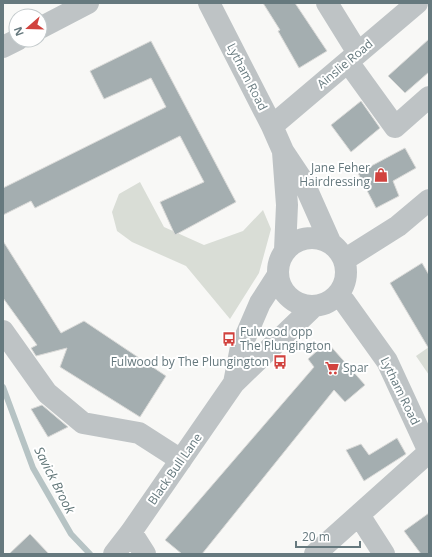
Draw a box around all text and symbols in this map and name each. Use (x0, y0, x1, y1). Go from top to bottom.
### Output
north arrow (8, 8, 48, 48)
text: N (10, 25, 27, 38)
street label: Ainslie Road (313, 35, 376, 92)
street label: Lytham Road (223, 40, 272, 113)
place label: Jane Feher Hairdressing (299, 159, 370, 190)
shop icon: Jane Feher Hairdressing (373, 167, 389, 183)
place label: Fulwood opp The Plungington (240, 323, 331, 354)
bus stop icon: Fulwood opp The Plungington (221, 331, 237, 347)
place label: Fulwood by The Plungington (111, 353, 269, 370)
bus stop icon: Fulwood by The Plungington (272, 354, 288, 370)
street label: Lytham Road (377, 354, 424, 428)
place label: Spar (343, 359, 369, 376)
supermarket icon: Spar (324, 360, 340, 376)
street label: Black Bull Lane (144, 429, 206, 508)
water label: Savick Brook (30, 444, 80, 517)
scale bar (296, 523, 360, 549)
text: 20 m (302, 528, 330, 545)

